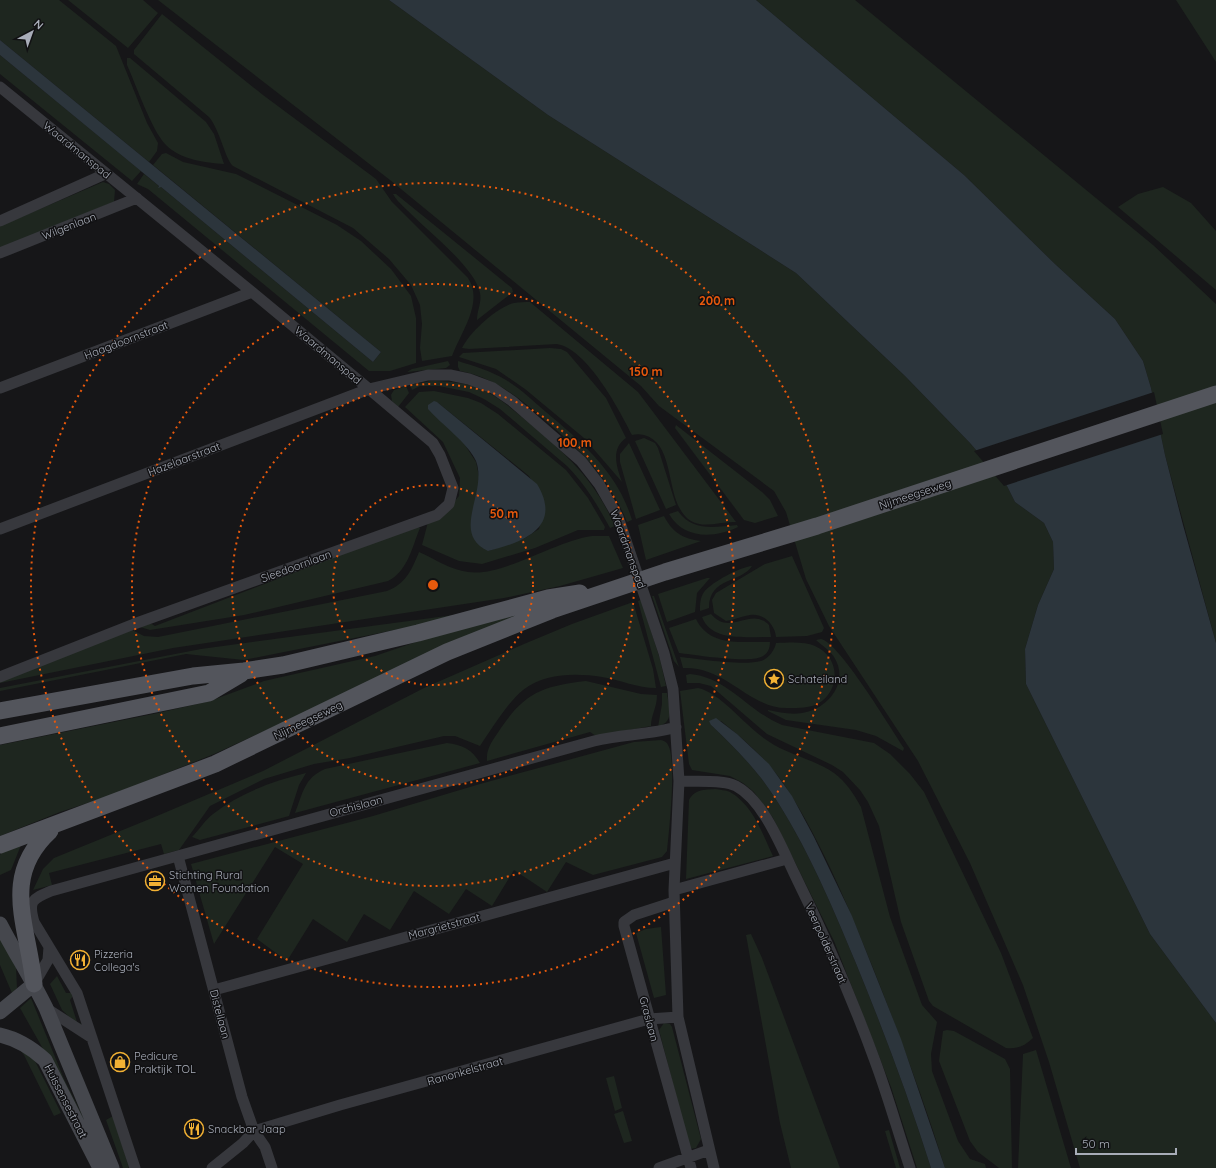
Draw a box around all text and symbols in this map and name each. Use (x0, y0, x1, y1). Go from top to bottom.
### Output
north arrow (12, 12, 52, 52)
text: N (31, 17, 46, 32)
street label: Waardmanspad (40, 118, 114, 182)
street label: Wilgenlaan (40, 209, 98, 243)
text: 200 m (699, 293, 735, 308)
street label: Haagdoornstraat (82, 317, 170, 362)
street label: Waardmanspad (292, 323, 364, 387)
text: 150 m (629, 364, 663, 379)
text: 100 m (558, 435, 592, 450)
street label: Hazelaarstraat (146, 439, 222, 479)
street label: Nijmeegseweg (877, 476, 953, 512)
text: 50 m (490, 506, 518, 521)
street label: Waardmanspad (607, 508, 649, 590)
street label: Sleedoornlaan (259, 547, 333, 585)
centre of rings (426, 578, 440, 592)
place icon: Schateiland (763, 668, 785, 690)
place label: Schateiland (788, 672, 847, 686)
street label: Nijmeegseweg (271, 697, 345, 743)
street label: Orchislaan (328, 792, 384, 820)
place label: Stichting Rural Women Foundation (169, 868, 269, 895)
office icon: Stichting Rural Women Foundation (144, 870, 166, 892)
street label: Veerpolderstraat (802, 901, 850, 986)
street label: Margrietstraat (407, 910, 482, 942)
place label: Pizzeria Collega's (94, 947, 140, 974)
restaurant icon: Pizzeria Collega's (69, 949, 91, 971)
street label: Distellaan (207, 988, 233, 1040)
street label: Graslaan (636, 995, 662, 1043)
place label: Pedicure Praktijk TOL (134, 1049, 196, 1076)
shop icon: Pedicure Praktijk TOL (109, 1051, 131, 1073)
street label: Ranonkelstraat (426, 1053, 505, 1088)
street label: Huissensestraat (41, 1062, 91, 1140)
restaurant icon: Snackbar Jaap (183, 1118, 205, 1140)
place label: Snackbar Jaap (208, 1122, 286, 1136)
scale bar (1076, 1130, 1176, 1156)
text: 50 m (1082, 1136, 1110, 1151)

